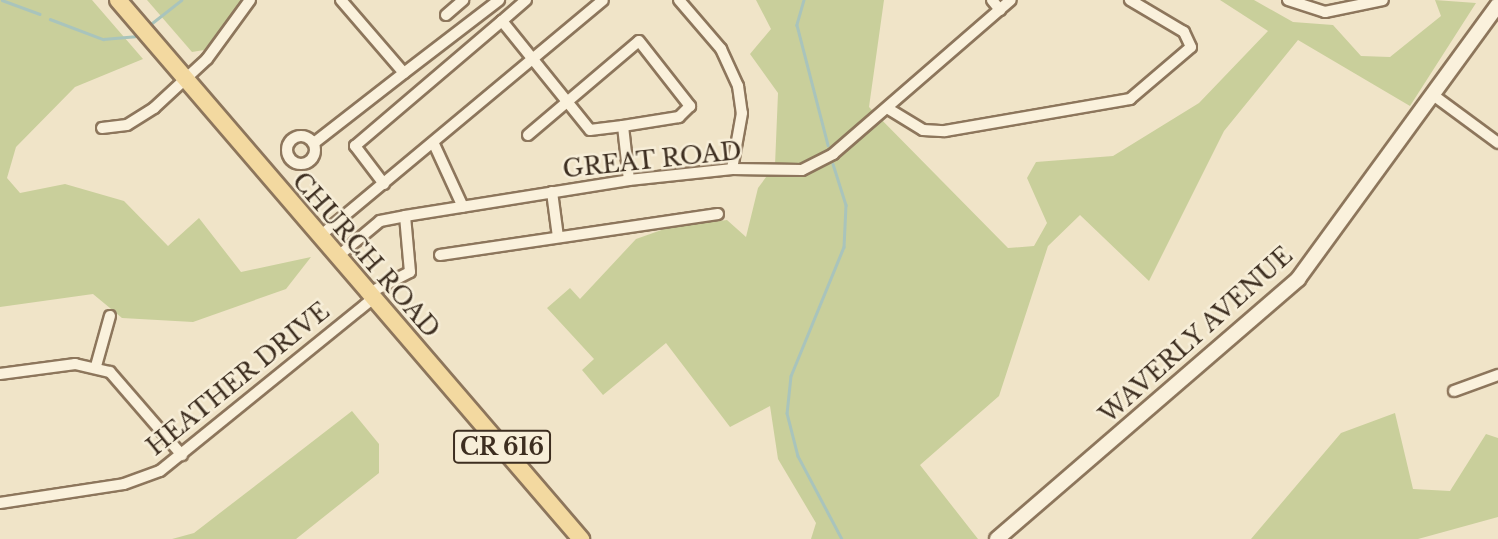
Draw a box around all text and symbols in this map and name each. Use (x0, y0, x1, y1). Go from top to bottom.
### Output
street label: GREAT ROAD (561, 136, 743, 184)
street label: CHURCH ROAD (286, 167, 446, 343)
street label: WAVERLY AVENUE (1093, 240, 1299, 430)
street label: HEATHER DRIVE (141, 296, 335, 462)
road number: CR 616 (451, 428, 553, 466)

